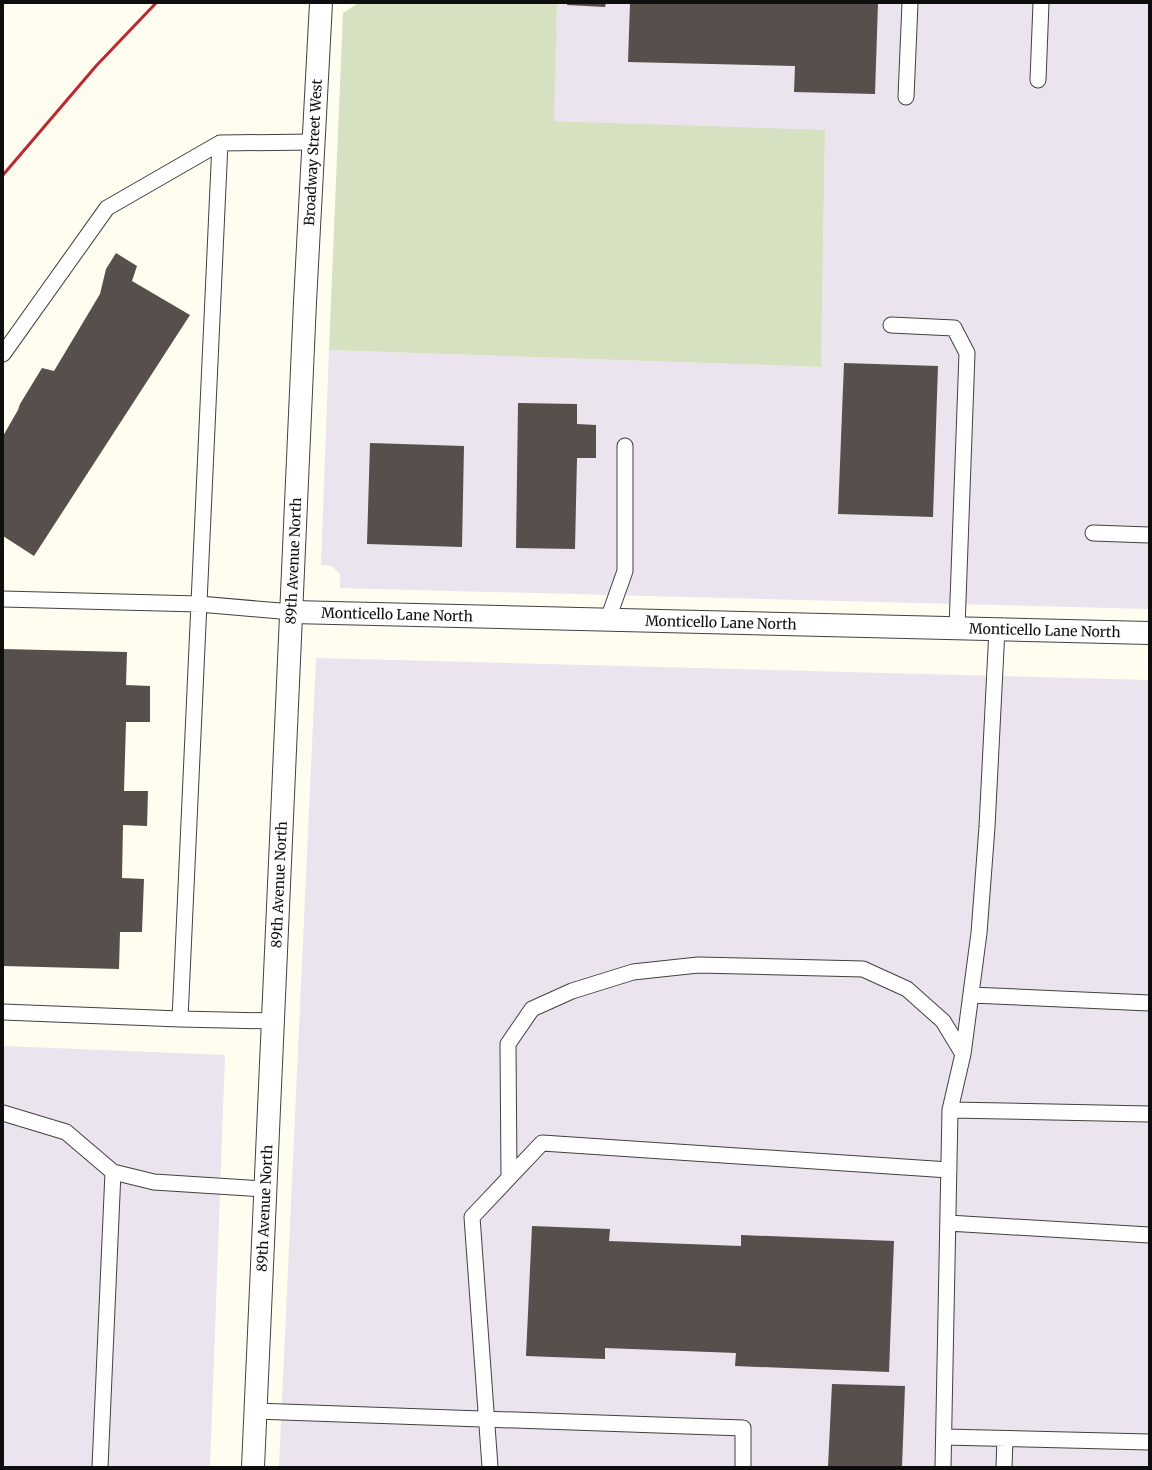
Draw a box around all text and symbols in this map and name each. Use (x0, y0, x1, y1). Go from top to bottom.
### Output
street label: Broadway Street West (300, 78, 326, 226)
street label: 89th Avenue North (282, 497, 305, 625)
street label: Monticello Lane North (321, 604, 473, 625)
street label: Monticello Lane North (645, 612, 797, 633)
street label: Monticello Lane North (969, 620, 1121, 641)
street label: 89th Avenue North (267, 821, 291, 948)
street label: 89th Avenue North (253, 1144, 276, 1272)

